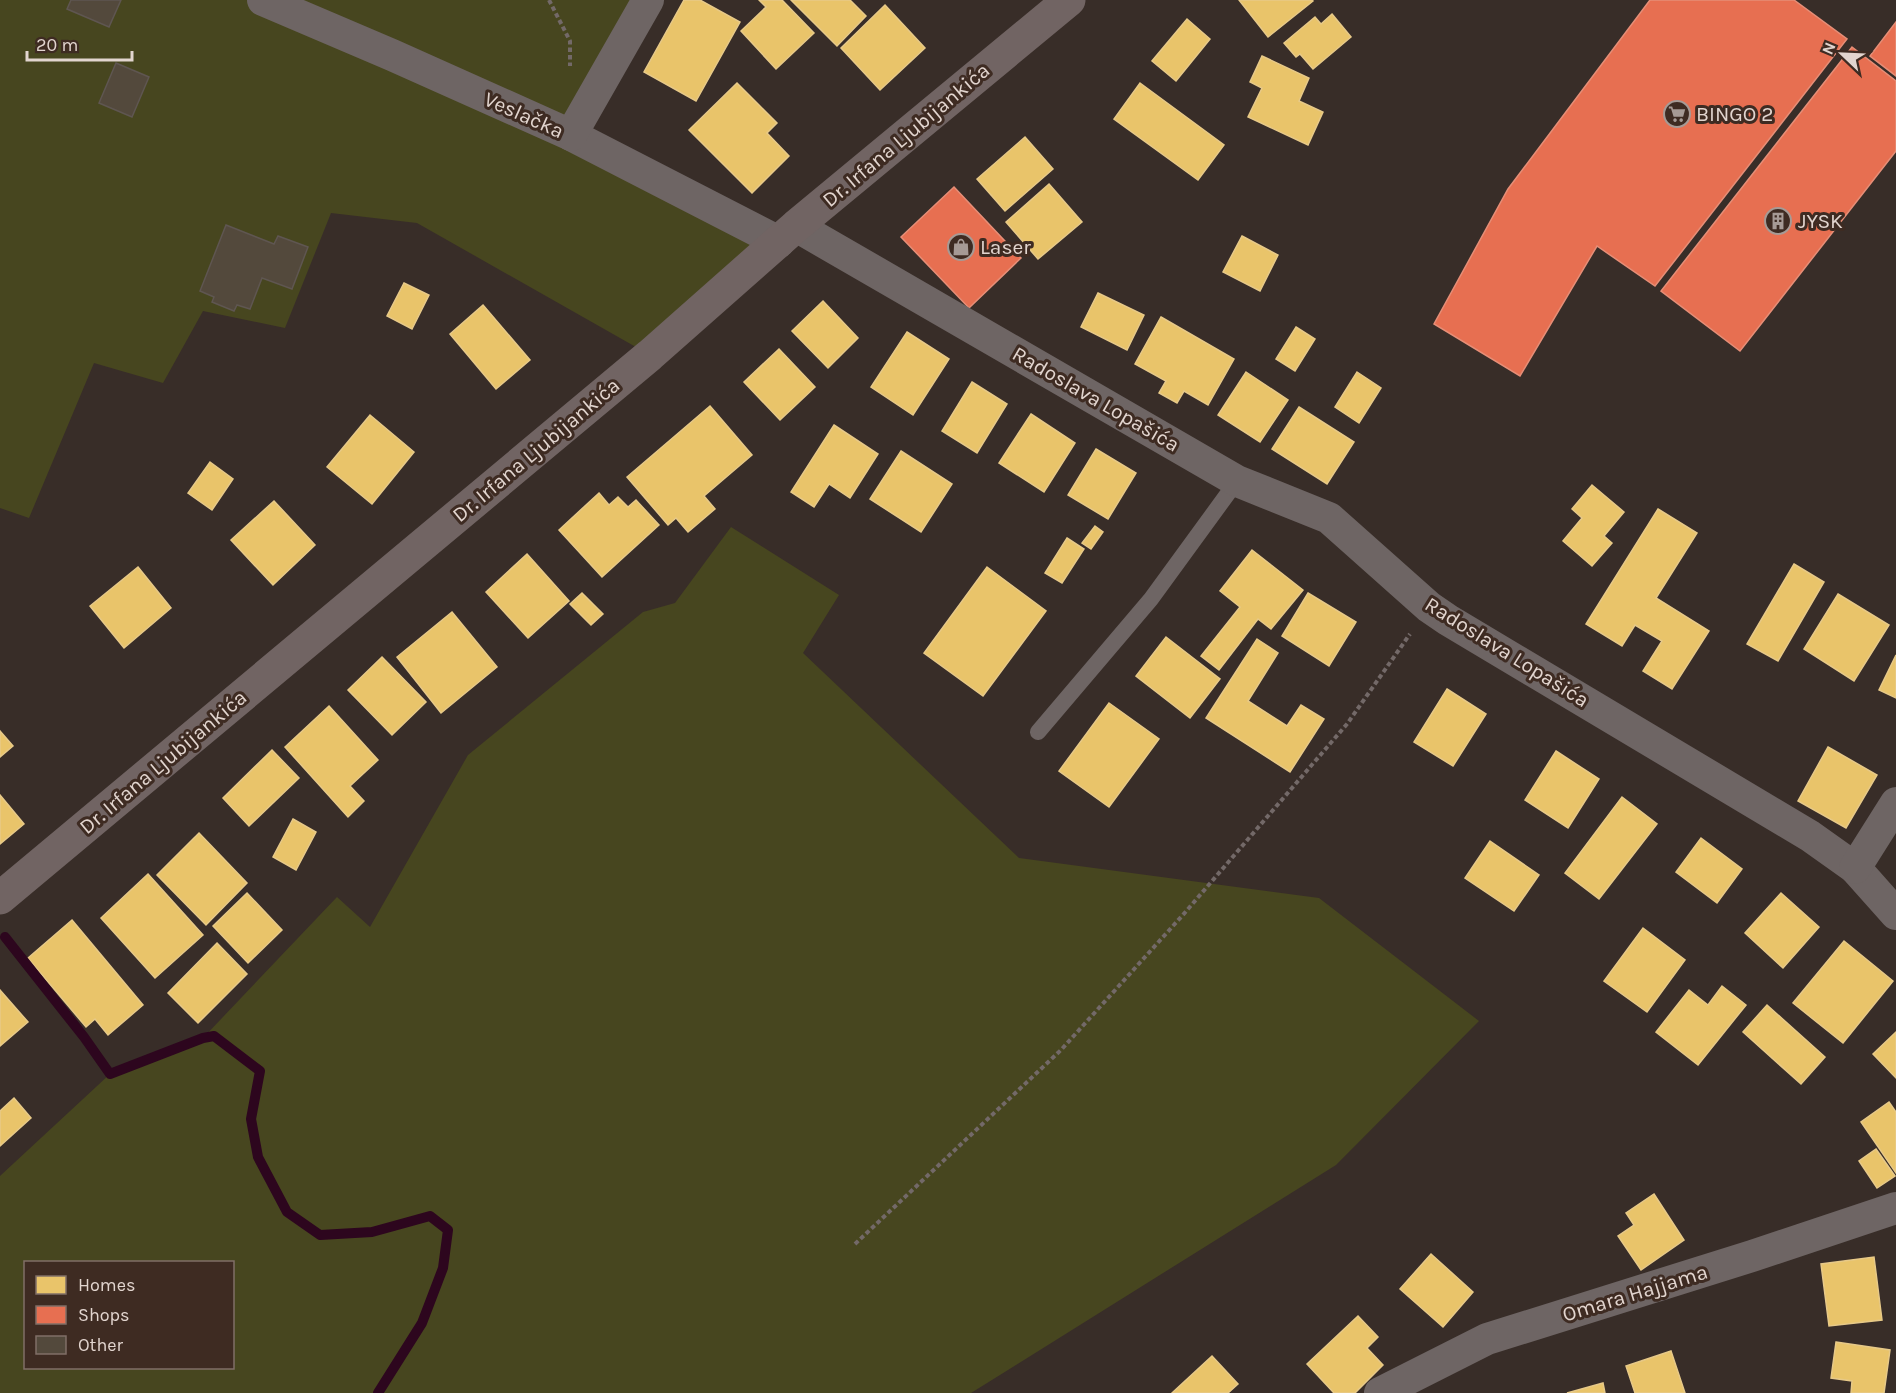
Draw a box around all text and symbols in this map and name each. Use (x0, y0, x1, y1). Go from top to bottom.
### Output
scale bar (27, 24, 132, 62)
north arrow (1812, 24, 1872, 84)
text: 20 m (36, 34, 78, 56)
text: N (1818, 39, 1840, 57)
street label: Dr. Irfana Ljubijankića (818, 58, 994, 212)
street label: Veslačka (480, 87, 568, 143)
supermarket icon: BINGO 2 (1662, 99, 1692, 129)
place label: BINGO 2 (1696, 102, 1774, 126)
building icon: JYSK (1763, 206, 1793, 236)
place label: JYSK (1798, 209, 1843, 233)
shop icon: Laser (946, 232, 976, 262)
place label: Laser (980, 235, 1031, 259)
street label: Radoslava Lopašića (1008, 341, 1184, 457)
street label: Dr. Irfana Ljubijankića (448, 373, 624, 527)
street label: Radoslava Lopašića (1421, 592, 1593, 712)
street label: Dr. Irfana Ljubijankića (75, 685, 251, 839)
street label: Omara Hajjama (1560, 1260, 1710, 1326)
legend (24, 1261, 234, 1369)
text: Homes (78, 1274, 135, 1296)
text: Shops (78, 1304, 130, 1326)
text: Other (78, 1334, 123, 1356)

